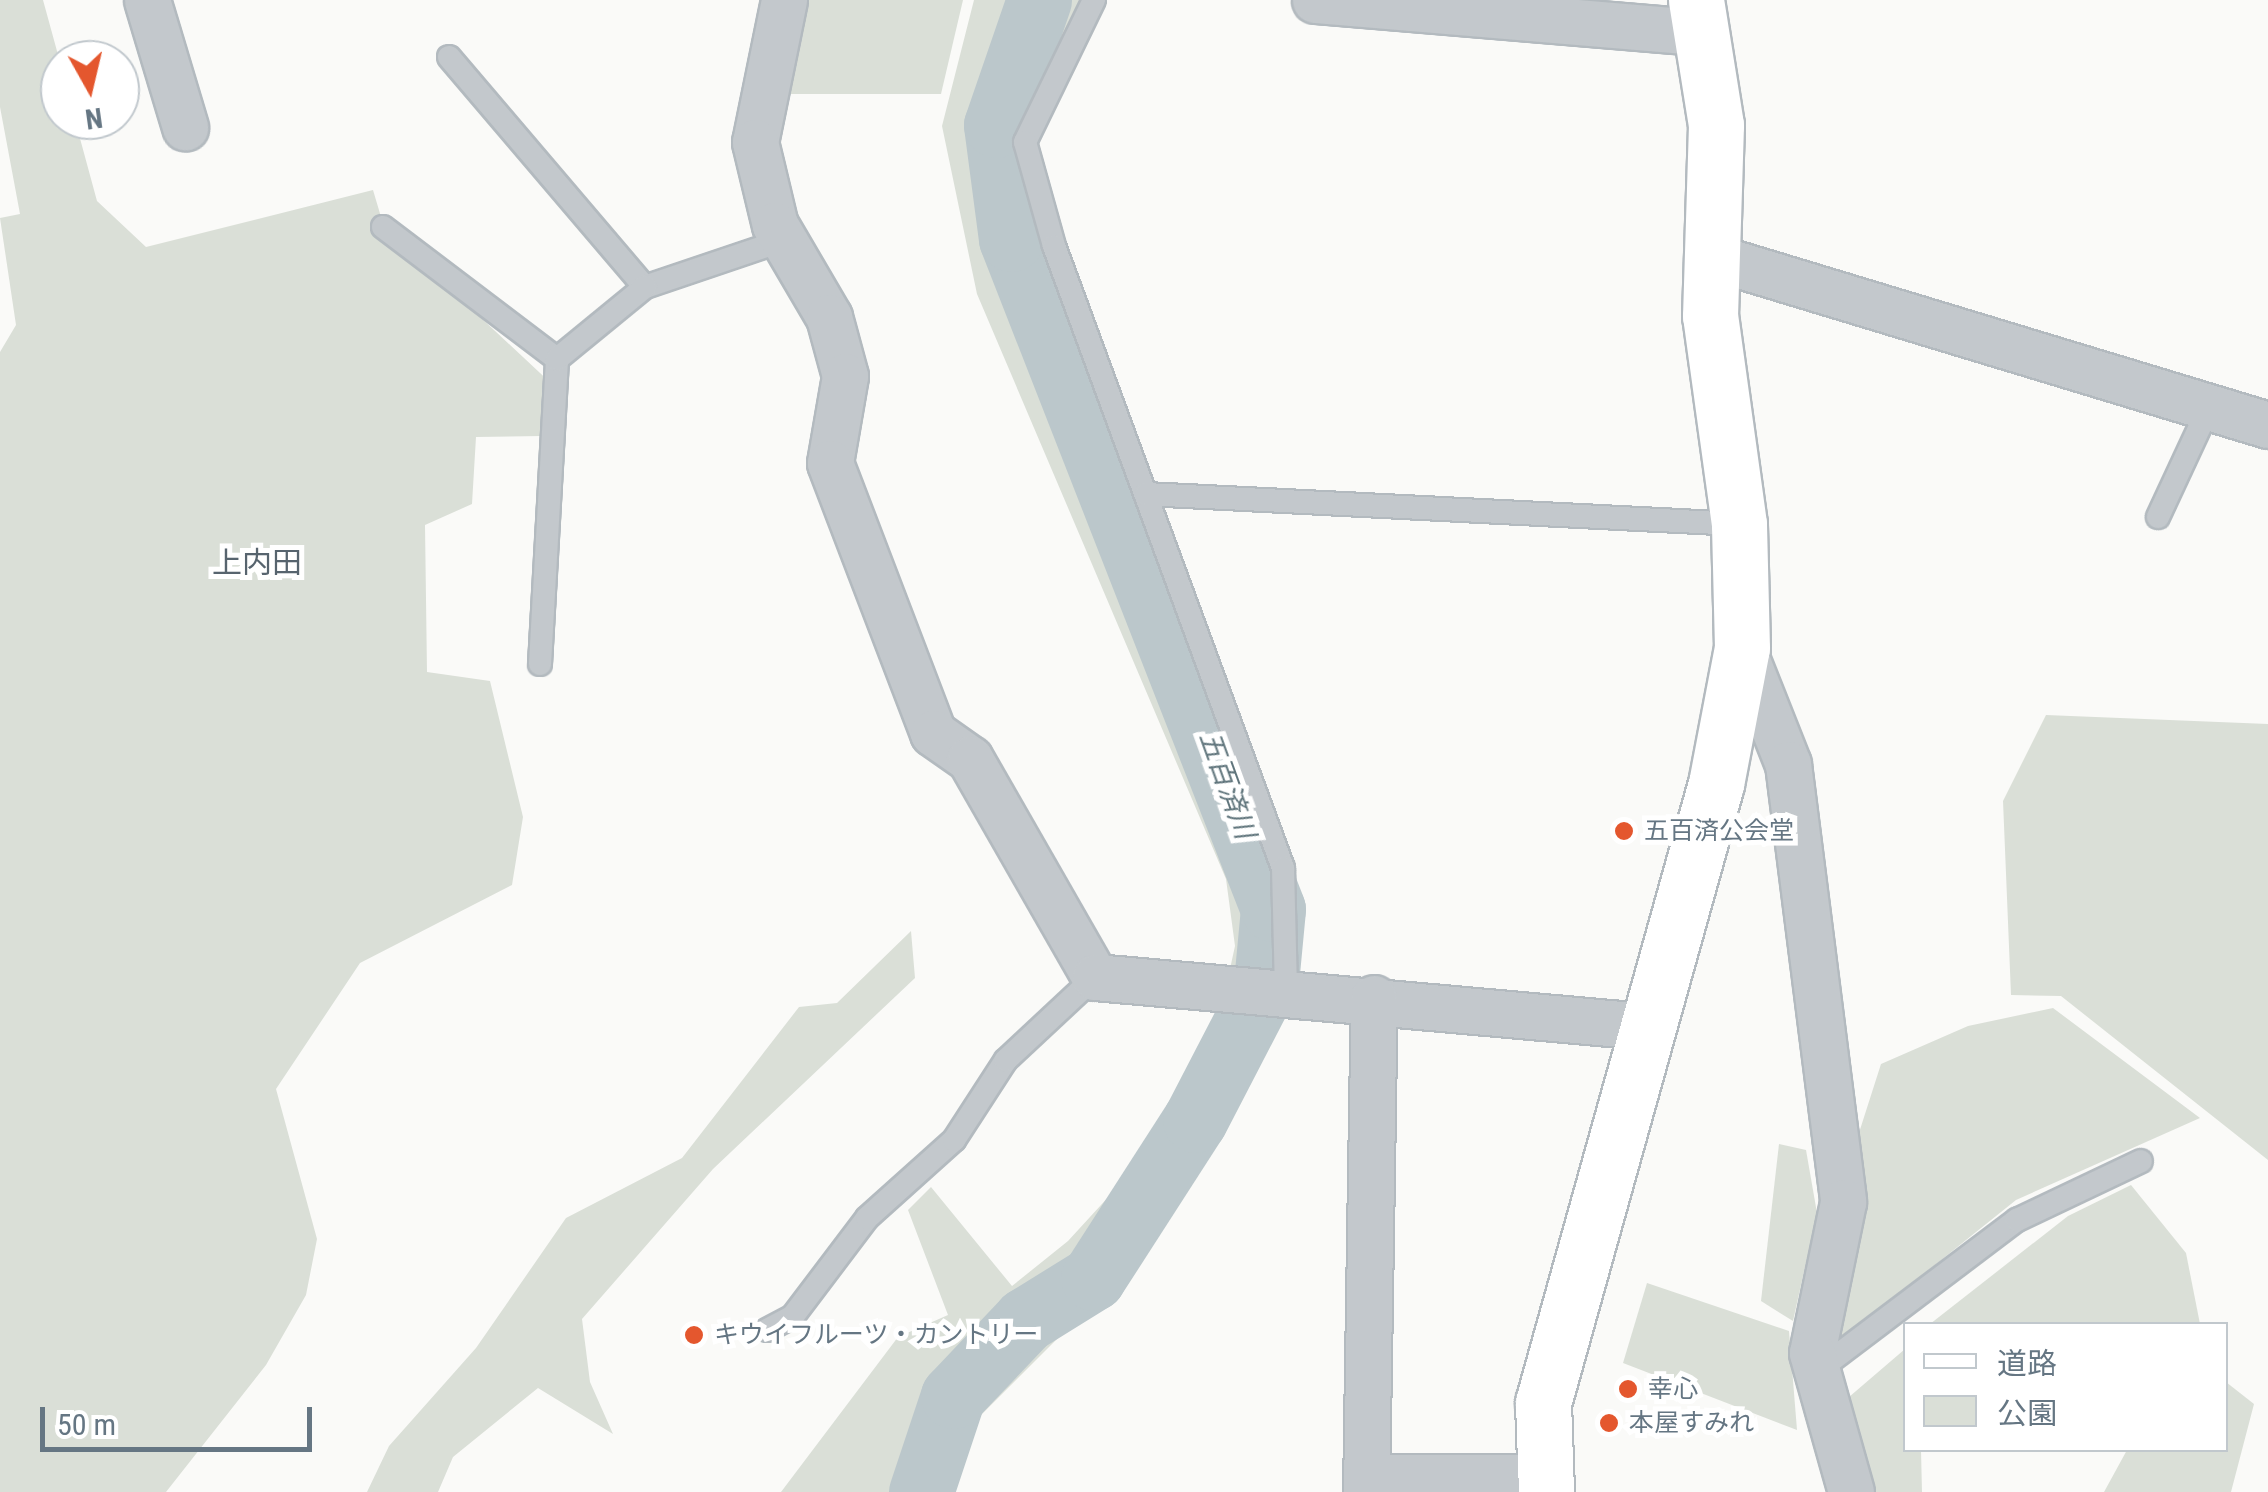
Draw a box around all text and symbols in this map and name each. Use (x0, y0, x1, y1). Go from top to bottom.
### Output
north arrow (40, 40, 140, 140)
text: N (83, 101, 105, 136)
district label: 上内田 (212, 545, 302, 581)
water label: 五百済川 (1192, 727, 1262, 843)
place label: 五百済公会堂 (1644, 816, 1794, 846)
marker: 五百済公会堂 (1613, 820, 1635, 842)
place label: キウイフルーツ・カントリー (714, 1320, 1039, 1350)
legend (1903, 1322, 2228, 1452)
marker: キウイフルーツ・カントリー (683, 1324, 705, 1346)
text: 道路 (1997, 1346, 2057, 1381)
place label: 幸心 (1648, 1374, 1698, 1404)
marker: 幸心 (1617, 1378, 1639, 1400)
scale bar (45, 1387, 318, 1449)
text: 公園 (1997, 1396, 2057, 1431)
text: 50 m (57, 1407, 116, 1442)
place label: 本屋すみれ (1629, 1408, 1754, 1438)
marker: 本屋すみれ (1598, 1412, 1620, 1434)

